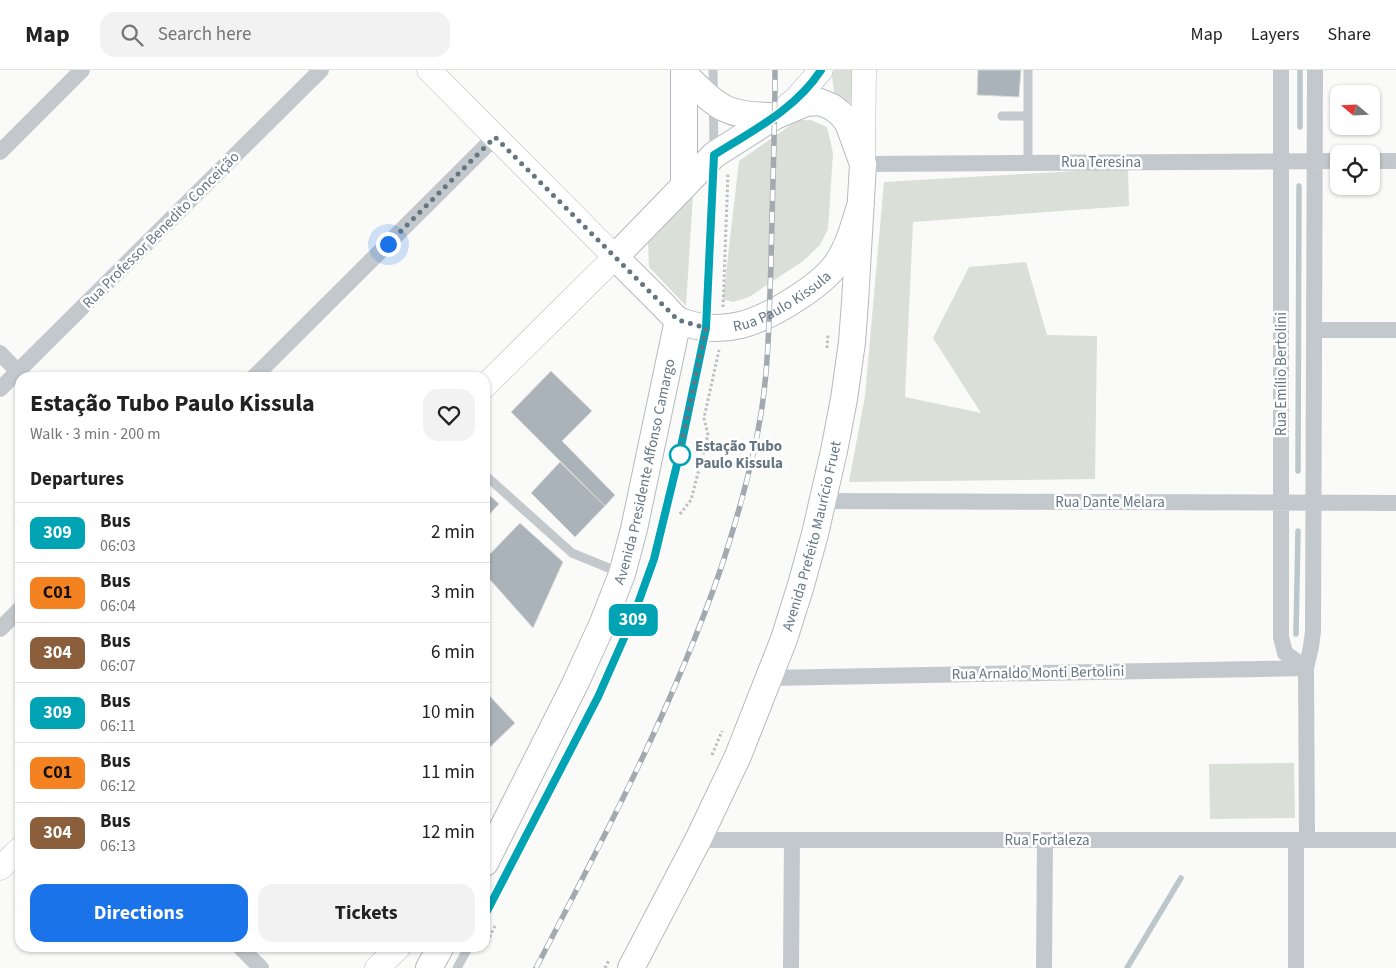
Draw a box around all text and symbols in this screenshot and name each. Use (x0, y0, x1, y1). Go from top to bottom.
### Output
search box (100, 12, 450, 57)
text: Map (25, 17, 70, 52)
icon: search (118, 21, 146, 49)
text: Search here (158, 21, 251, 48)
text: Map (1191, 22, 1223, 47)
text: Layers (1251, 22, 1300, 47)
text: Share (1328, 22, 1371, 47)
north arrow (1330, 85, 1380, 135)
map controls (1330, 85, 1380, 195)
button: locate (1330, 145, 1380, 195)
street label: Rua Professor Benedito Conceição (78, 147, 244, 313)
street label: Rua Teresina (1061, 152, 1141, 173)
your location (376, 232, 401, 257)
street label: Rua Paulo Kissula (731, 266, 836, 337)
street label: Rua Emílio Bertolini (1271, 312, 1292, 436)
street label: Avenida Presidente Affonso Camargo (608, 357, 680, 587)
text: Estação Tubo Paulo Kissula (30, 386, 315, 421)
button: heart (423, 389, 475, 441)
text: Walk · 3 min · 200 m (30, 423, 161, 445)
place label: Estação Tubo Paulo Kissula (695, 436, 783, 474)
street label: Avenida Prefeito Maurício Fruet (777, 439, 846, 634)
marker: Estação Tubo Paulo Kissula (669, 444, 691, 466)
text: Departures (30, 466, 124, 493)
street label: Rua Dante Melara (1055, 492, 1165, 513)
text: Bus (100, 508, 131, 535)
text: 2 min (431, 519, 475, 546)
text: 309 (43, 520, 72, 545)
text: 06:03 (100, 535, 136, 557)
text: Bus (100, 568, 131, 595)
text: 3 min (431, 579, 475, 606)
text: C01 (43, 580, 72, 605)
text: 06:04 (100, 595, 136, 617)
line badge: 309 (604, 604, 662, 636)
text: 309 (619, 607, 647, 632)
text: Bus (100, 628, 131, 655)
text: 6 min (431, 639, 475, 666)
text: 304 (43, 640, 72, 665)
text: 06:07 (100, 655, 136, 677)
street label: Rua Arnaldo Monti Bertolini (952, 661, 1124, 685)
text: Bus (100, 688, 131, 715)
text: 10 min (421, 699, 475, 726)
text: 309 (43, 700, 72, 725)
text: 06:11 (100, 715, 136, 737)
text: Bus (100, 748, 131, 775)
text: 11 min (421, 759, 475, 786)
text: C01 (43, 760, 72, 785)
text: 06:12 (100, 775, 136, 797)
text: Bus (100, 808, 131, 835)
text: 12 min (421, 819, 475, 846)
text: 304 (43, 820, 72, 845)
street label: Rua Fortaleza (1005, 830, 1089, 851)
text: 06:13 (100, 835, 136, 857)
button: Directions (30, 884, 248, 942)
button: Tickets (258, 884, 475, 942)

